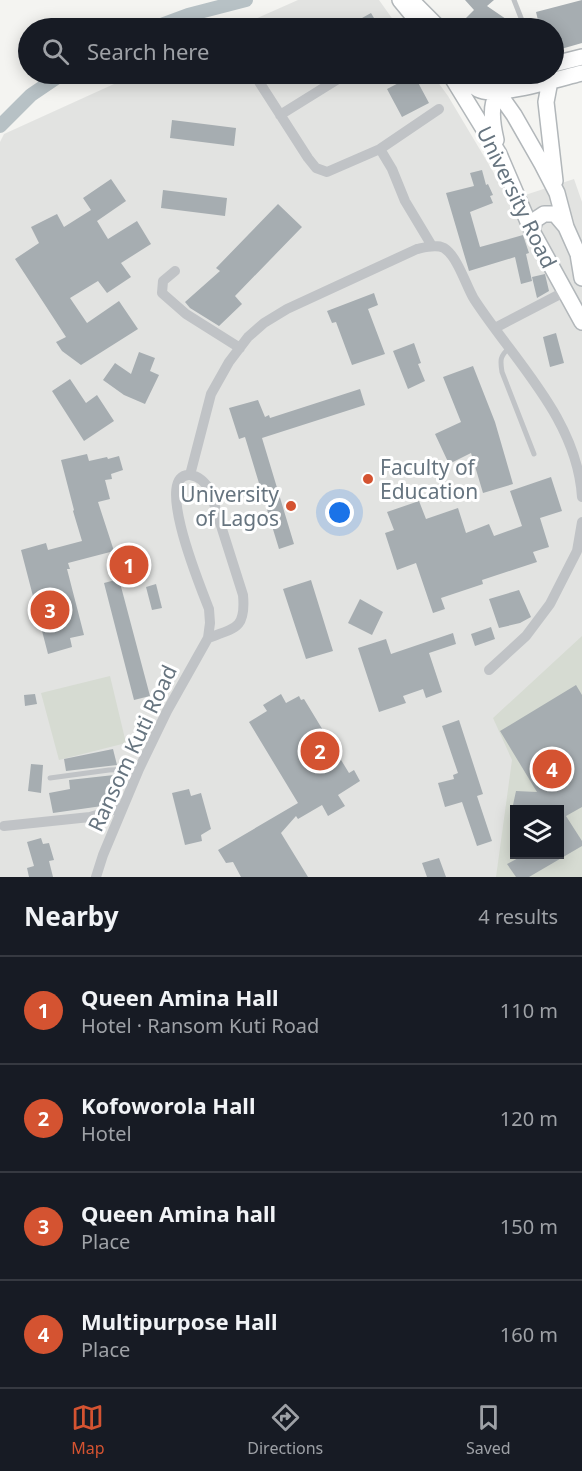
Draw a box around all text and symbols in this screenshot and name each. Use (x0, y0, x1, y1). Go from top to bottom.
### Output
search box (18, 18, 564, 84)
icon: search (39, 35, 72, 68)
text: Search here (87, 36, 209, 66)
street label: University Road (471, 121, 563, 273)
place label: Faculty of Education (380, 453, 478, 505)
marker: Faculty of Education (361, 472, 375, 486)
place label: University of Lagos (180, 480, 279, 532)
your location (325, 498, 354, 527)
marker: University of Lagos (284, 499, 298, 513)
pin: 1 (110, 542, 148, 588)
pin: 3 (31, 588, 70, 632)
street label: Ransom Kuti Road (81, 660, 183, 836)
pin: 2 (300, 728, 340, 774)
pin: 4 (532, 746, 572, 792)
map controls (510, 805, 564, 859)
button: layers (510, 805, 564, 859)
text: Nearby (24, 898, 119, 934)
text: 4 results (478, 903, 558, 930)
text: Queen Amina Hall (81, 982, 279, 1012)
text: 1 (38, 997, 49, 1024)
text: 110 m (500, 997, 558, 1024)
text: Hotel · Ransom Kuti Road (81, 1012, 319, 1039)
text: Kofoworola Hall (81, 1090, 255, 1120)
text: 2 (38, 1105, 49, 1132)
text: 120 m (500, 1105, 558, 1132)
text: Hotel (81, 1120, 132, 1147)
text: Queen Amina hall (81, 1198, 276, 1228)
text: 3 (38, 1213, 49, 1240)
text: 150 m (500, 1213, 558, 1240)
text: Place (81, 1228, 130, 1255)
text: Multipurpose Hall (81, 1306, 277, 1336)
text: 4 (38, 1321, 49, 1348)
text: 160 m (500, 1321, 558, 1348)
text: Place (81, 1336, 130, 1363)
tab: Map (71, 1401, 105, 1459)
tab: Directions (247, 1401, 323, 1459)
tab: Saved (466, 1401, 511, 1459)

